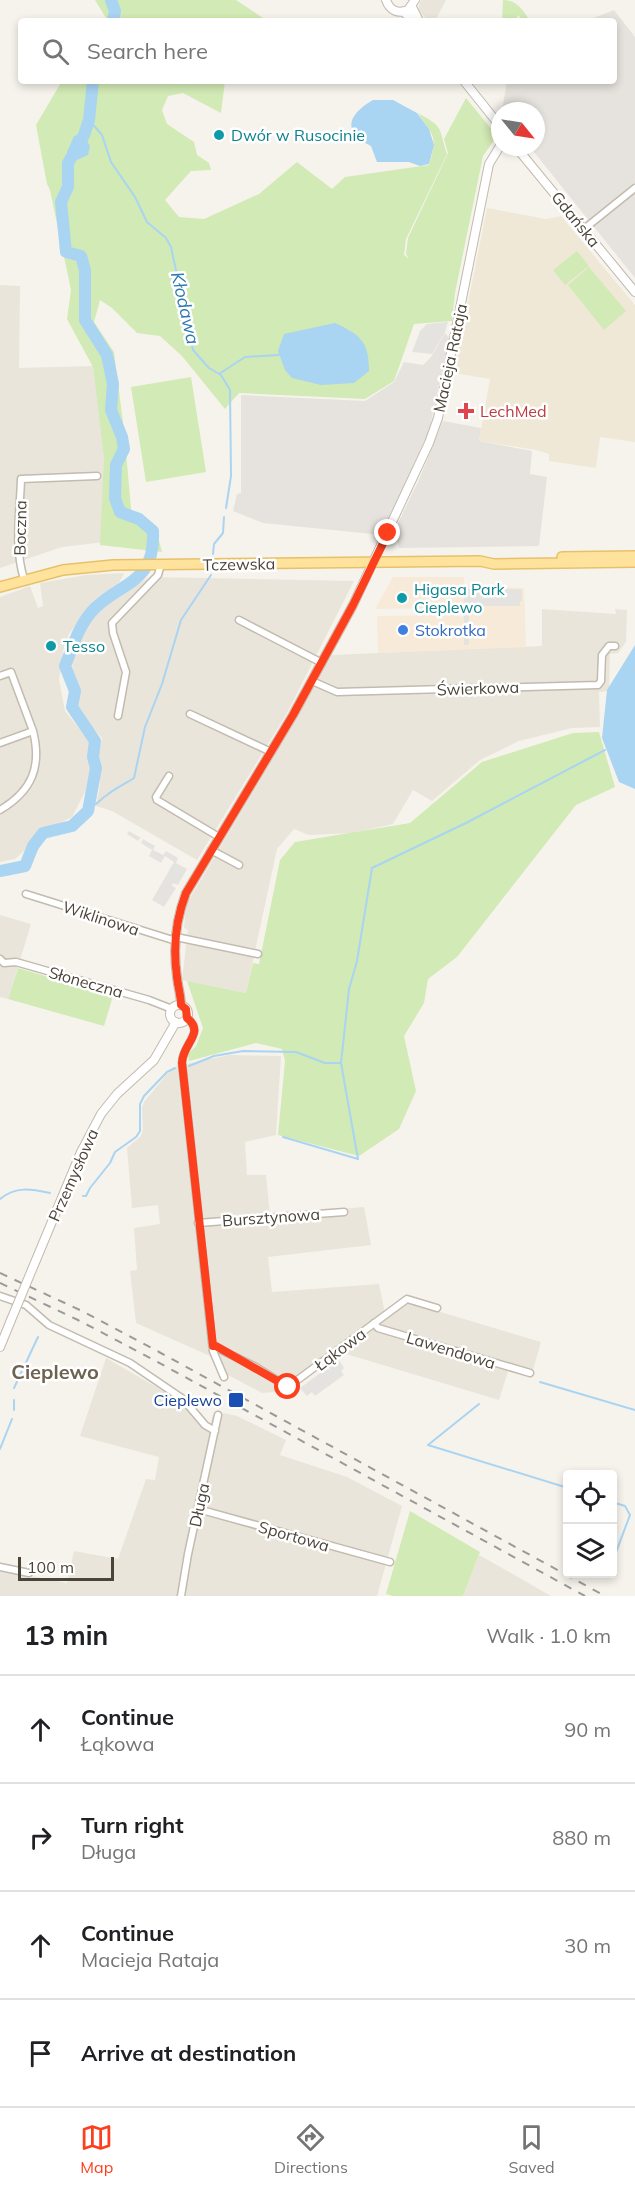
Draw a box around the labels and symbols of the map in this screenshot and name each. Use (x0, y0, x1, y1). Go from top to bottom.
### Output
north arrow (491, 102, 545, 156)
place label: Dwór w Rusocinie (231, 125, 365, 145)
marker: Dwór w Rusocinie (212, 128, 226, 142)
street label: Gdańska (547, 187, 605, 251)
water label: Kłodawa (166, 269, 205, 347)
street label: Macieja Rataja (429, 302, 471, 414)
place label: LechMed (480, 401, 547, 421)
marker: LechMed (457, 402, 475, 420)
street label: Boczna (10, 500, 30, 556)
route end (374, 519, 400, 545)
street label: Tczewska (203, 553, 275, 575)
place label: Higasa Park Cieplewo (414, 579, 505, 617)
marker: Higasa Park Cieplewo (395, 591, 409, 605)
place label: Stokrotka (415, 620, 486, 640)
marker: Stokrotka (396, 623, 410, 637)
place label: Tesso (63, 636, 105, 656)
marker: Tesso (44, 639, 58, 653)
street label: Świerkowa (436, 677, 520, 699)
street label: Wiklinowa (60, 896, 142, 940)
street label: Słoneczna (47, 962, 125, 1002)
street label: Przemysłowa (44, 1126, 102, 1224)
street label: Bursztynowa (221, 1204, 321, 1230)
street label: Łąkowa (310, 1323, 369, 1375)
street label: Lawendowa (404, 1327, 498, 1373)
district label: Cieplewo (11, 1359, 99, 1384)
route start (274, 1373, 300, 1399)
place label: Cieplewo (154, 1390, 222, 1410)
marker: Cieplewo (227, 1391, 245, 1409)
street label: Długa (185, 1481, 213, 1529)
street label: Sportowa (256, 1516, 332, 1556)
scale bar (18, 1554, 114, 1582)

